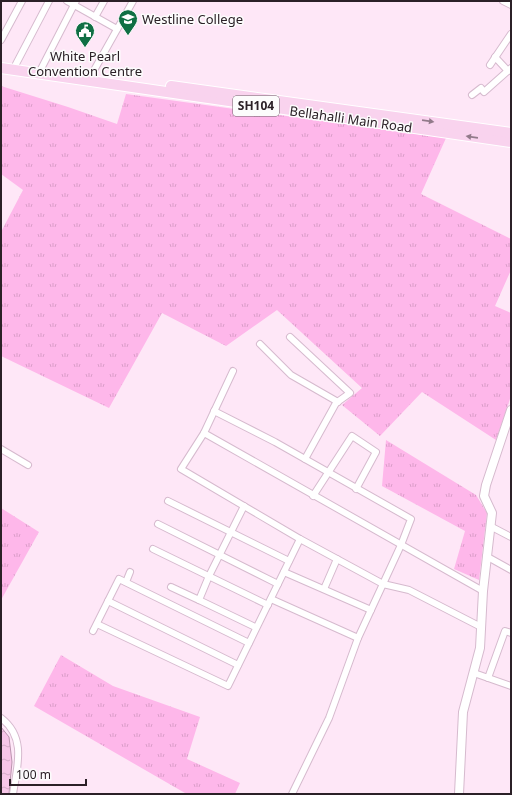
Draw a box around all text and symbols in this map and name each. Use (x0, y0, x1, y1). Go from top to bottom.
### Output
school or university icon: Westline College (117, 8, 139, 36)
place label: Westline College (142, 10, 243, 28)
public building icon: White Pearl Convention Centre (74, 20, 96, 48)
place label: White Pearl Convention Centre (28, 47, 142, 80)
road number: SH104 (233, 96, 279, 116)
street label: Bellahalli Main Road (289, 101, 413, 137)
one-way arrow (422, 118, 434, 124)
one-way arrow (466, 134, 478, 140)
scale bar (10, 761, 86, 787)
text: 100 m (16, 766, 51, 783)

